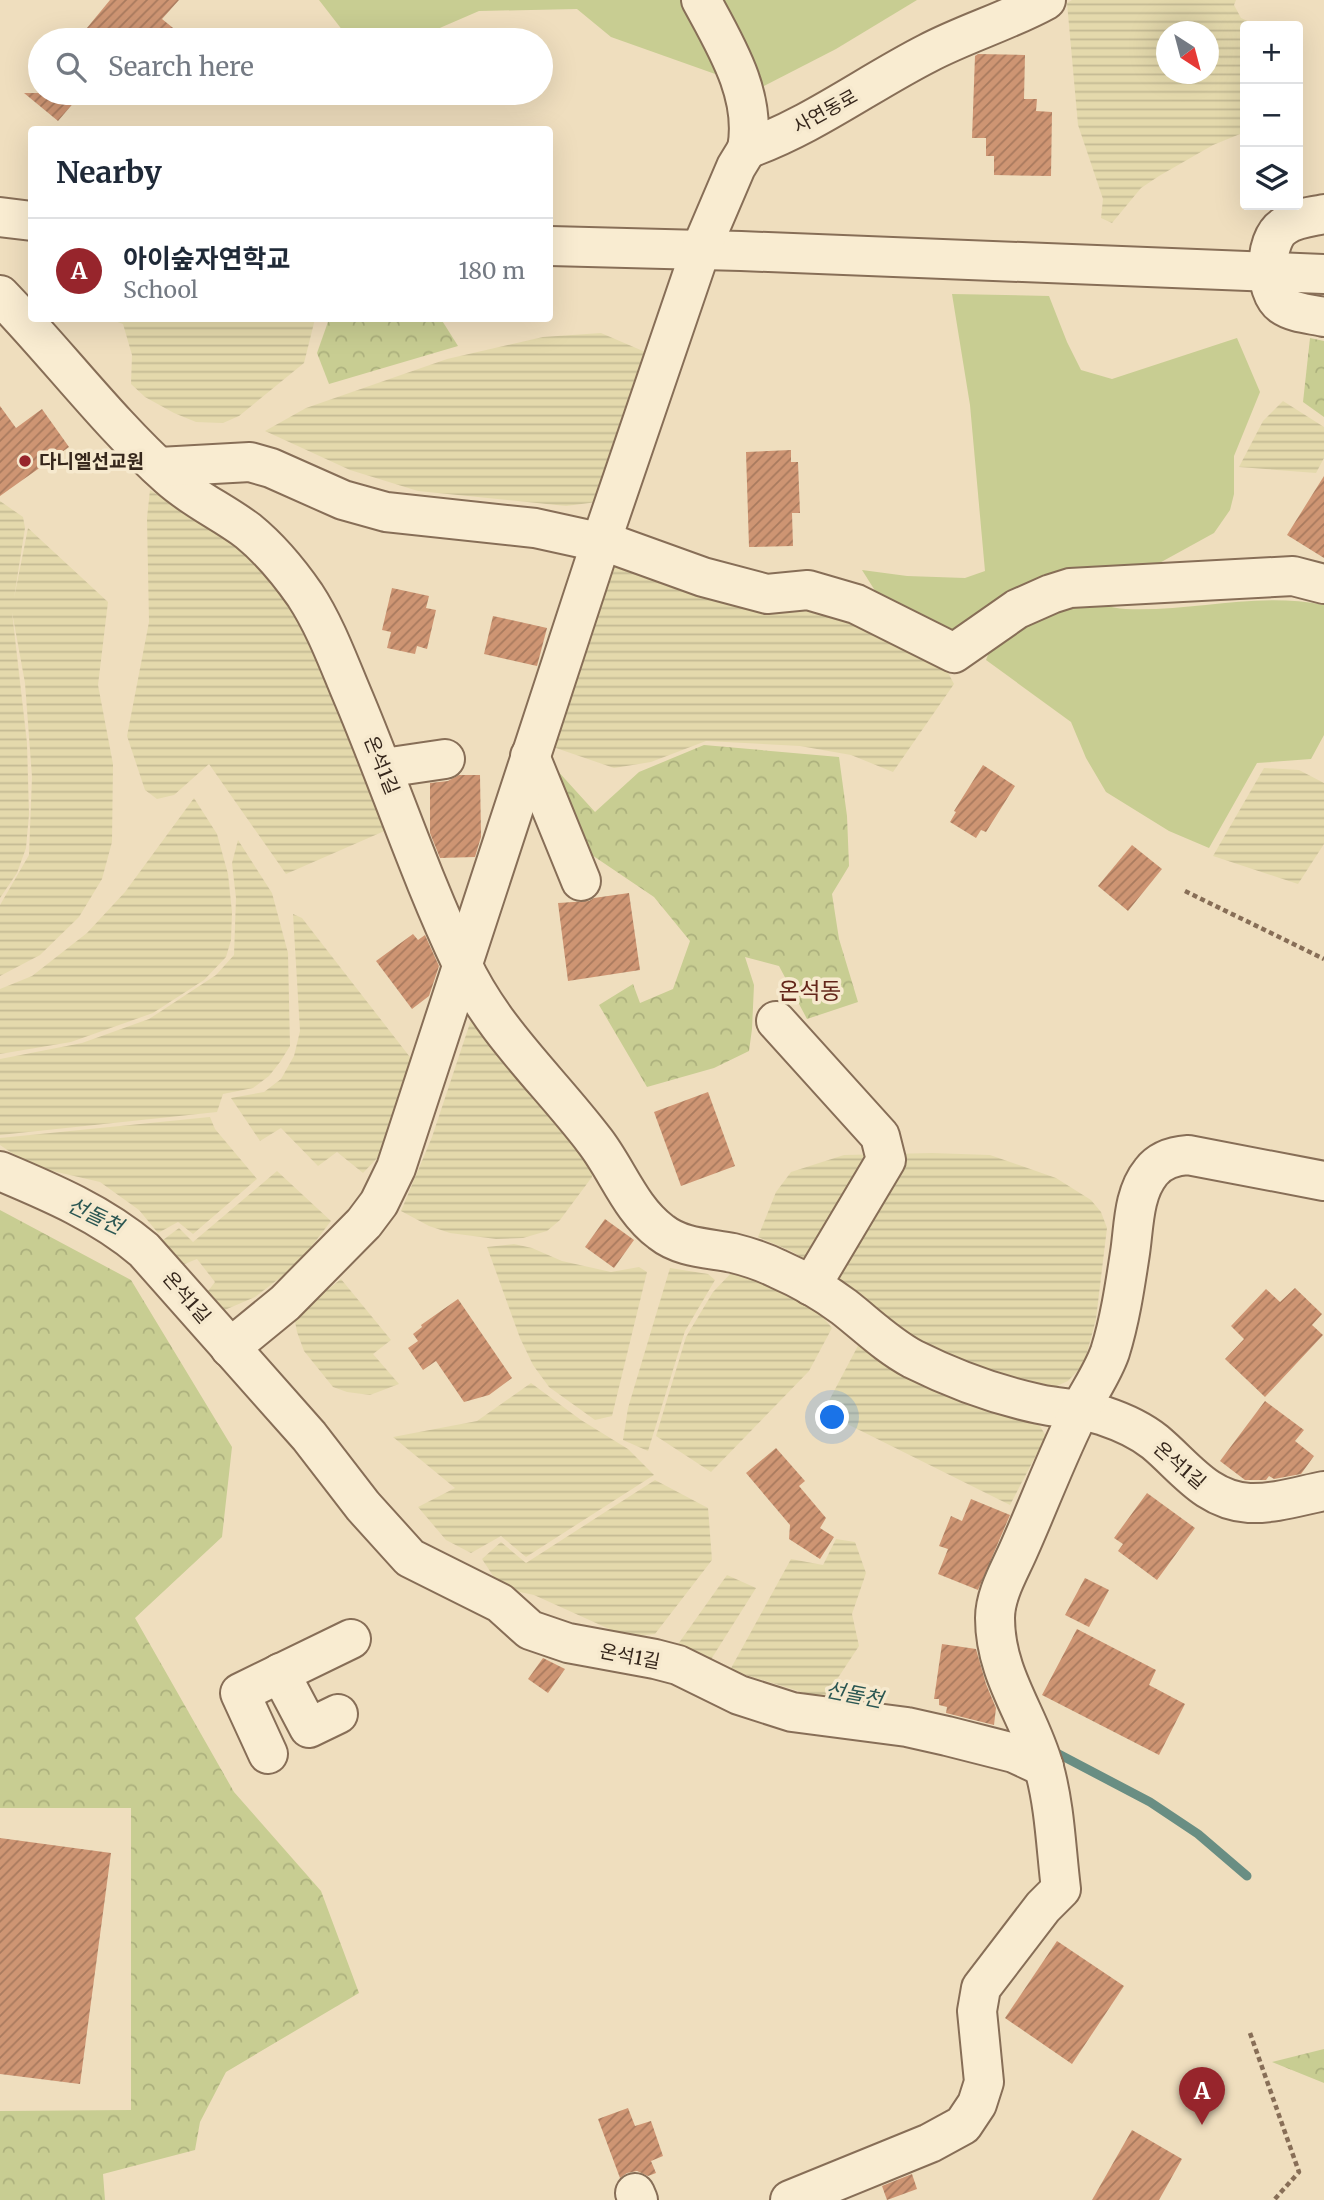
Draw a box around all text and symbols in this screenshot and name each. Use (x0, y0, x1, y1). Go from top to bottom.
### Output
north arrow (1156, 21, 1219, 84)
map controls (1240, 21, 1303, 210)
button: + (1240, 21, 1303, 84)
search box (28, 28, 553, 105)
icon: search (52, 48, 90, 86)
text: Search here (108, 50, 254, 83)
street label: 사연동로 (789, 84, 861, 138)
button: − (1240, 84, 1303, 147)
button: layers (1240, 147, 1303, 210)
text: Nearby (56, 153, 162, 191)
text: 아이숲자연학교 (123, 242, 290, 275)
text: A (71, 256, 87, 285)
text: 180 m (459, 256, 525, 285)
text: School (123, 275, 198, 304)
place label: 다니엘선교원 (39, 449, 144, 473)
marker: 다니엘선교원 (17, 453, 33, 469)
street label: 온석1길 (359, 732, 405, 798)
district label: 온석동 (778, 976, 842, 1005)
water label: 선돌천 (63, 1191, 130, 1241)
street label: 온석1길 (158, 1266, 216, 1328)
your location (815, 1400, 849, 1434)
street label: 온석1길 (1149, 1436, 1211, 1494)
street label: 온석1길 (598, 1638, 662, 1674)
water label: 선돌천 (823, 1676, 888, 1714)
pin: A (1179, 2067, 1225, 2125)

